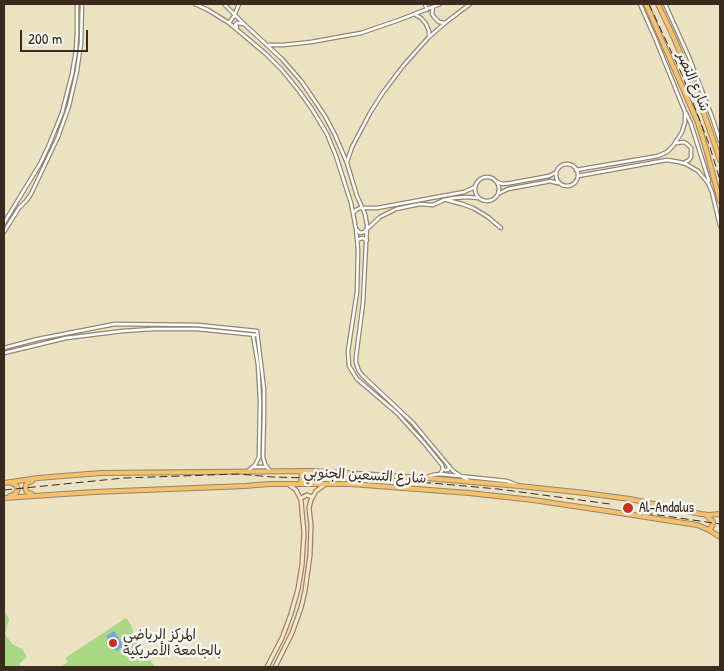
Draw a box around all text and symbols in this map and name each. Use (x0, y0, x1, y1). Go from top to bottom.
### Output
scale bar (22, 20, 90, 52)
text: 200 m (28, 28, 62, 49)
street label: شارع النصر (673, 50, 713, 114)
street label: شارع التسعين الجنوبي (303, 464, 427, 488)
place label: Al-Andalus (639, 500, 694, 516)
marker: Al-Andalus (621, 501, 635, 515)
place label: المركز الرياضي بالجامعة الأمريكية (123, 627, 222, 660)
marker: المركز الرياضي بالجامعة الأمريكية (107, 637, 119, 649)

